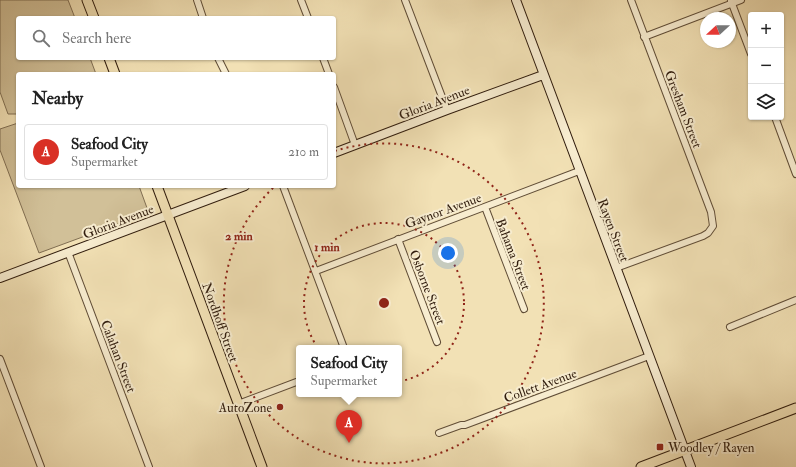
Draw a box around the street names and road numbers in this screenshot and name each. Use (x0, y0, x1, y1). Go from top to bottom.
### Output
street label: Gresham Street (661, 68, 705, 150)
street label: Gloria Avenue (397, 82, 473, 124)
street label: Gaynor Avenue (403, 190, 485, 233)
street label: Rayen Street (593, 197, 632, 265)
street label: Gloria Avenue (81, 201, 157, 243)
street label: Bahama Street (492, 216, 534, 292)
street label: Osborne Street (405, 248, 449, 327)
street label: Nordhoff Street (198, 280, 242, 364)
street label: Calahan Street (97, 318, 139, 395)
street label: Collett Avenue (502, 365, 580, 407)

